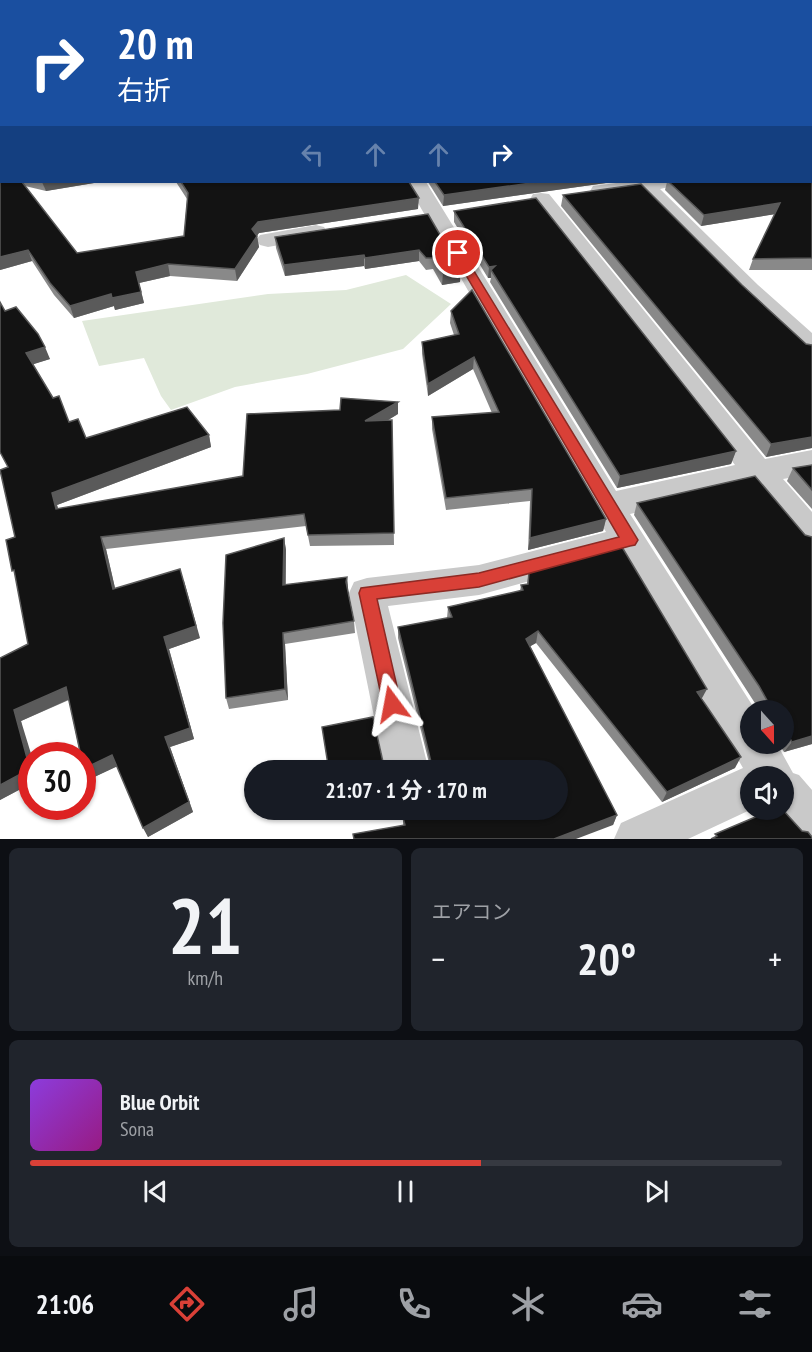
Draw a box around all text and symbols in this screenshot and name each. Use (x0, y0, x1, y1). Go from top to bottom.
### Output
text: 20 m (117, 16, 194, 71)
icon: right (18, 24, 96, 102)
text: 右折 (117, 73, 171, 107)
icon: left (296, 138, 329, 171)
icon: ahead (359, 138, 392, 171)
icon: ahead (422, 138, 455, 171)
icon: right (485, 138, 518, 171)
pin (432, 227, 483, 278)
icon: arrive (441, 236, 474, 269)
position arrow (360, 672, 424, 736)
north arrow (740, 700, 794, 754)
map controls (740, 700, 794, 820)
speed limit sign: 30 (18, 742, 96, 820)
button: sound (740, 766, 794, 820)
text: 21:07 · 1 分 · 170 m (325, 776, 487, 804)
text: 21 (168, 875, 243, 976)
text: エアコン (432, 899, 512, 925)
text: 20° (577, 929, 636, 987)
text: − (432, 937, 445, 980)
text: + (768, 937, 782, 980)
text: km/h (188, 965, 223, 991)
text: Blue Orbit (120, 1088, 199, 1116)
text: Sona (120, 1116, 154, 1142)
icon: previous (139, 1175, 172, 1208)
icon: pause (389, 1175, 422, 1208)
icon: next (640, 1175, 673, 1208)
icon: directions (166, 1283, 208, 1325)
icon: music (280, 1283, 322, 1325)
icon: phone (393, 1283, 435, 1325)
icon: climate (507, 1283, 549, 1325)
icon: car (621, 1283, 663, 1325)
icon: filters (734, 1283, 776, 1325)
text: 21:06 (36, 1287, 94, 1321)

